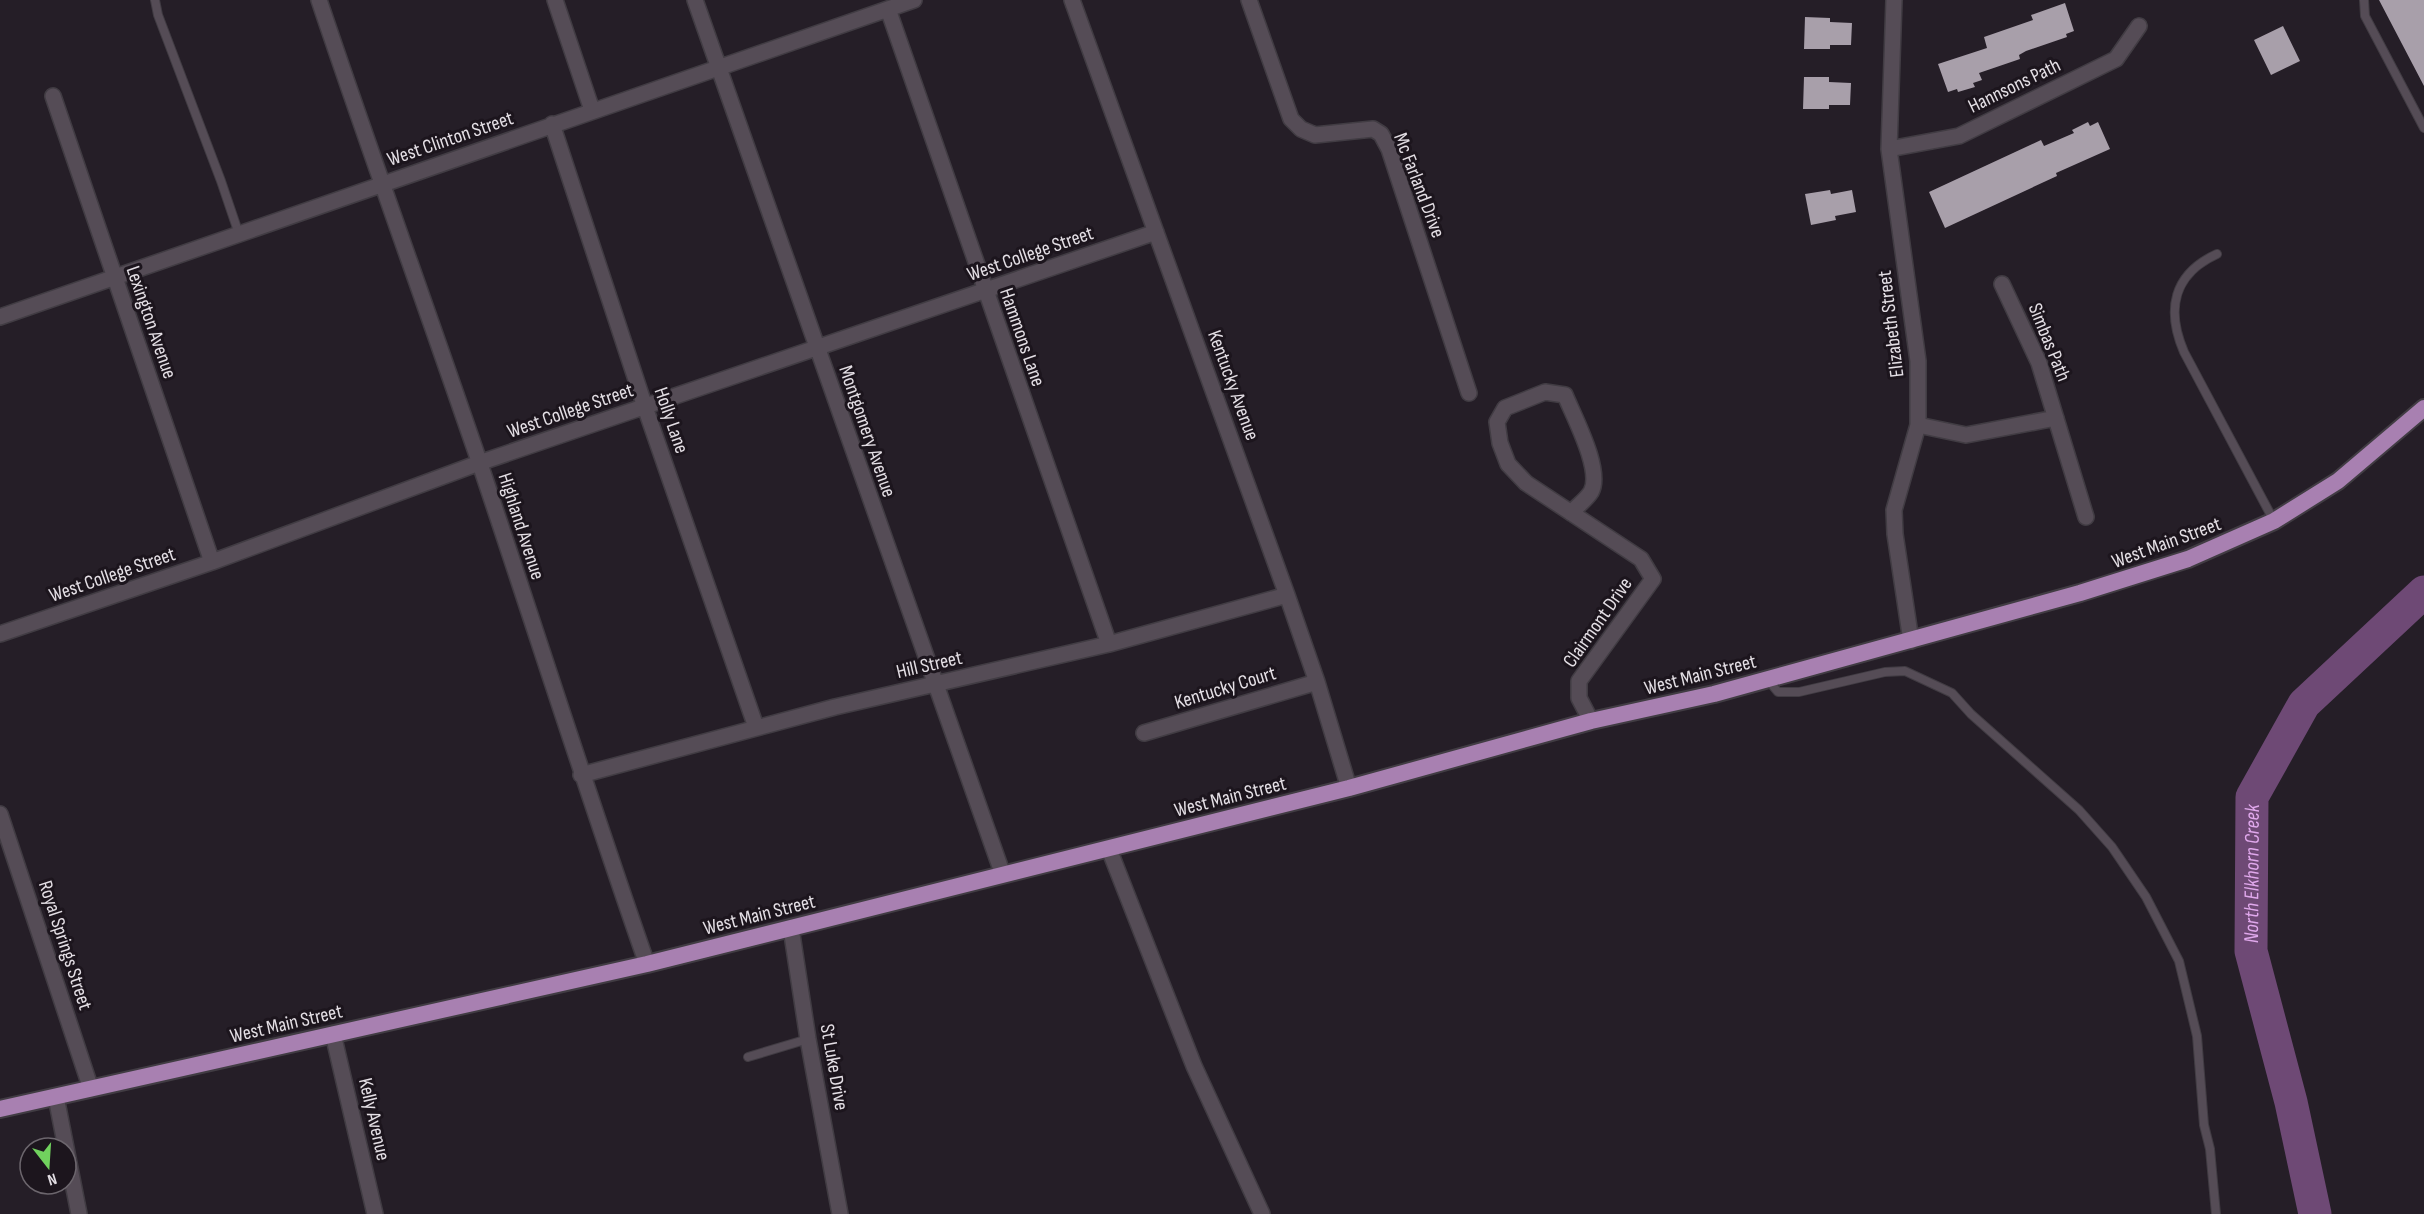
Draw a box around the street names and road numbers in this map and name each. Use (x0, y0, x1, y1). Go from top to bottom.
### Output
street label: Hannsons Path (1964, 53, 2065, 119)
street label: West Clinton Street (384, 106, 516, 172)
street label: Mc Farland Drive (1388, 130, 1450, 241)
street label: West College Street (964, 221, 1097, 287)
street label: Lexington Avenue (121, 263, 182, 382)
street label: Elizabeth Street (1873, 269, 1909, 379)
street label: Hammons Lane (994, 285, 1050, 390)
street label: Simbas Path (2023, 300, 2076, 385)
street label: Kentucky Avenue (1202, 327, 1264, 444)
street label: Montgomery Avenue (833, 362, 901, 500)
street label: West College Street (504, 378, 637, 444)
street label: Holly Lane (649, 384, 694, 457)
street label: Highland Avenue (493, 470, 550, 583)
street label: West Main Street (2108, 512, 2224, 574)
street label: West College Street (46, 542, 179, 608)
street label: Clairmont Drive (1558, 573, 1638, 672)
street label: Hill Street (894, 646, 964, 684)
street label: West Main Street (1642, 649, 1759, 700)
street label: Kentucky Court (1172, 661, 1279, 715)
street label: West Main Street (1172, 771, 1289, 822)
street label: Royal Springs Street (33, 878, 97, 1013)
street label: West Main Street (701, 889, 818, 940)
street label: West Main Street (228, 999, 345, 1049)
street label: St Luke Drive (815, 1022, 853, 1112)
street label: Kelly Avenue (353, 1076, 395, 1163)

